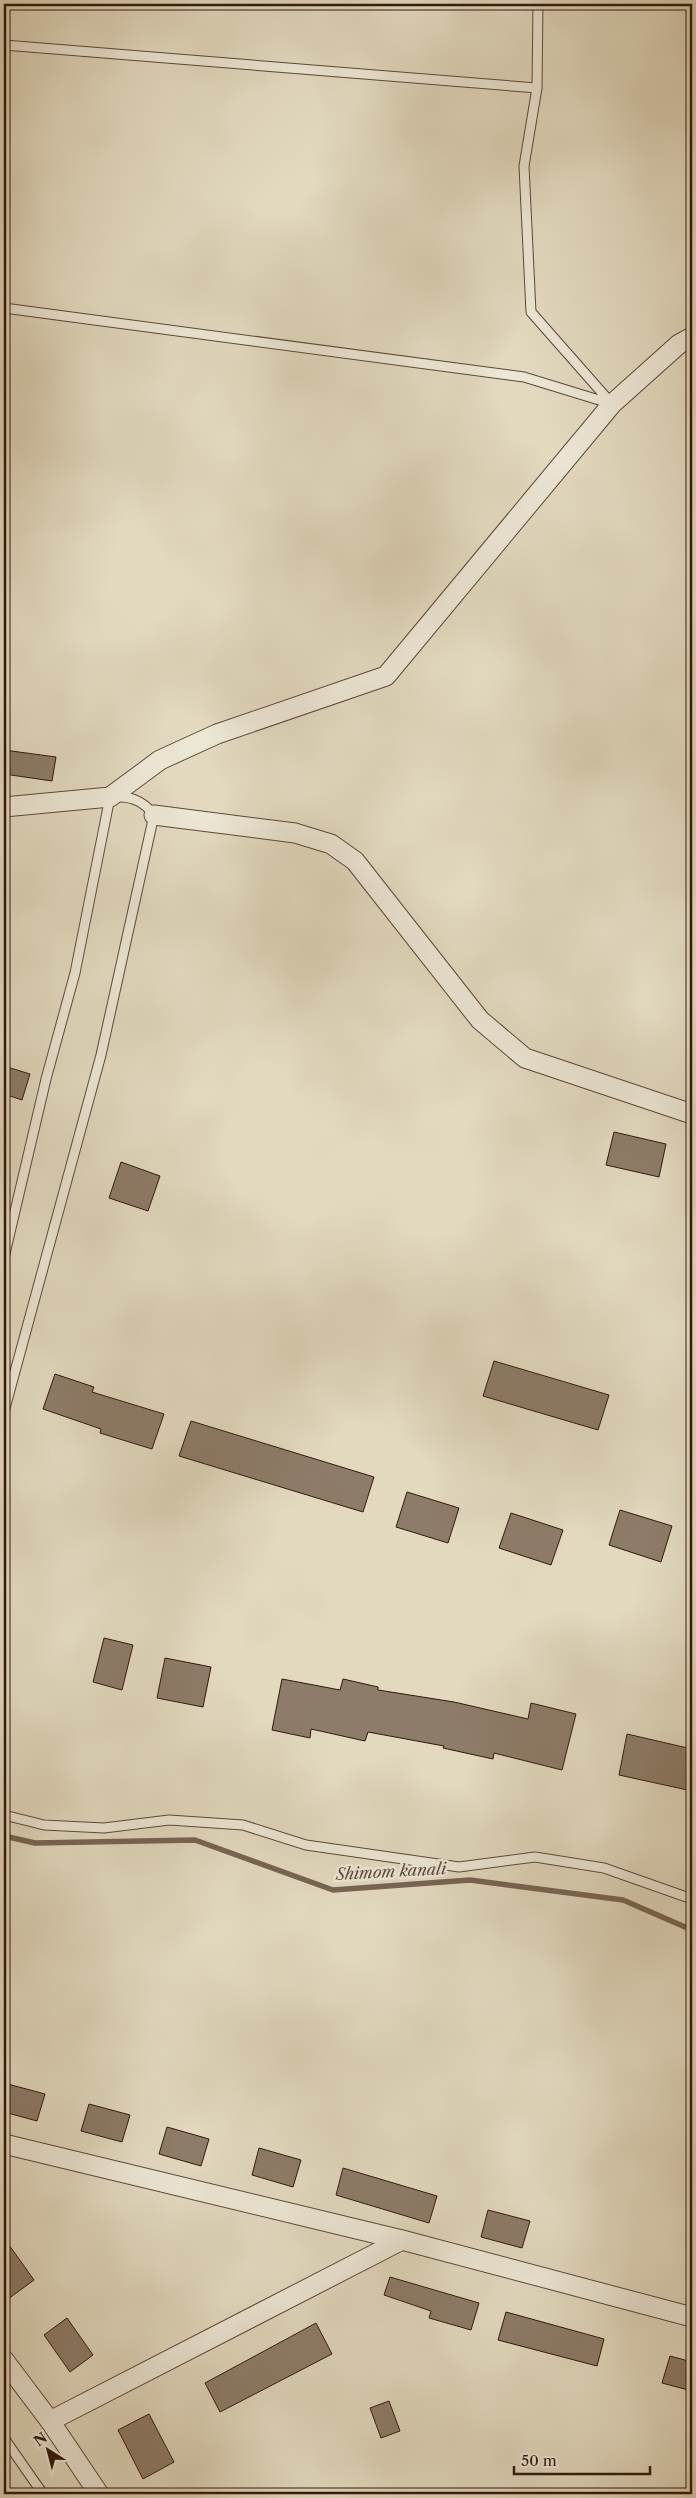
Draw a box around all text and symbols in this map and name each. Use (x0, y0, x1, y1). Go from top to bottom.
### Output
water label: Shimom kanali (334, 1858, 448, 1884)
north arrow (22, 2426, 72, 2476)
text: N (30, 2429, 51, 2450)
scale bar (514, 2443, 650, 2475)
text: 50 m (521, 2451, 557, 2470)

